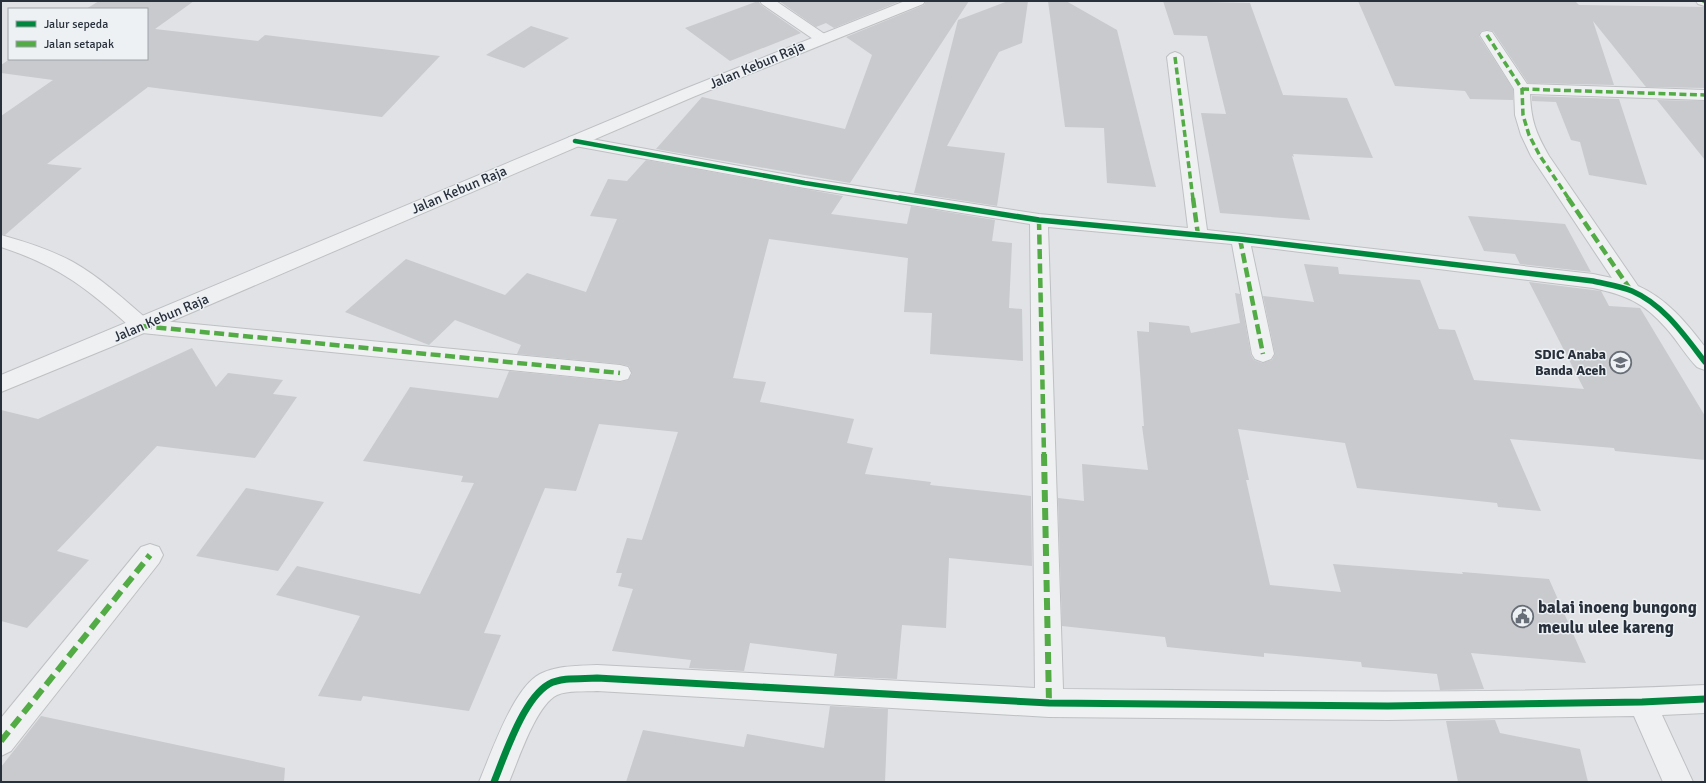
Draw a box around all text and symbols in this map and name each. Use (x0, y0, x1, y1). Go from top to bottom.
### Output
legend (8, 8, 148, 60)
text: Jalur sepeda (44, 17, 108, 32)
text: Jalan setapak (44, 37, 114, 52)
street label: Jalan Kebun Raja (707, 37, 807, 93)
street label: Jalan Kebun Raja (409, 162, 509, 218)
street label: Jalan Kebun Raja (111, 290, 211, 346)
place label: SDIC Anaba Banda Aceh (1534, 346, 1606, 379)
school or university icon: SDIC Anaba Banda Aceh (1608, 349, 1634, 375)
place label: balai inoeng bungong meulu ulee kareng (1538, 597, 1697, 638)
public building icon: balai inoeng bungong meulu ulee kareng (1510, 604, 1536, 630)

